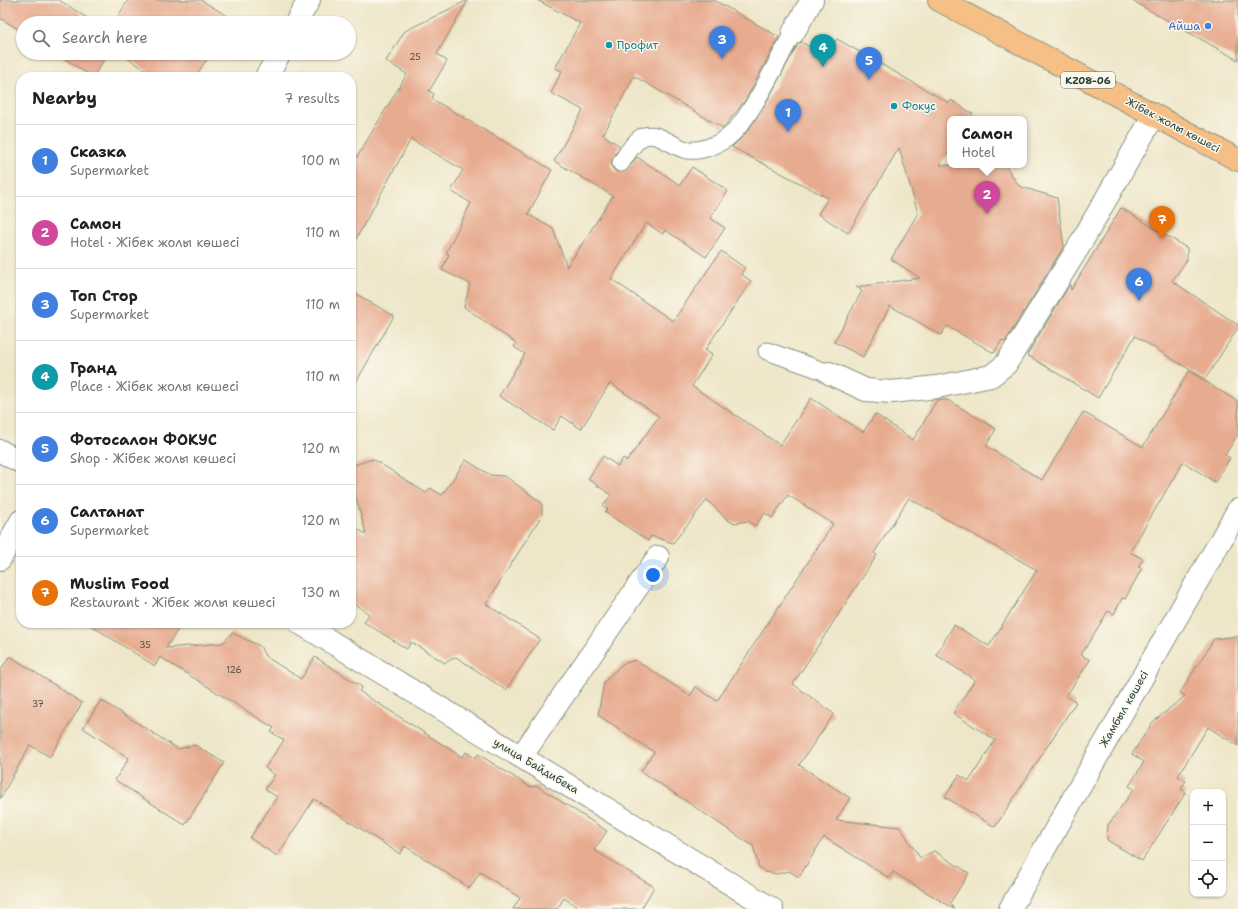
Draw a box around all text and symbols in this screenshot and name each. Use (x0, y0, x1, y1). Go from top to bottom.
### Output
search box (16, 16, 356, 60)
place label: Айша (1168, 19, 1200, 34)
marker: Айша (1203, 21, 1213, 31)
pin: 3 (709, 26, 735, 59)
icon: search (30, 27, 52, 49)
text: Search here (62, 28, 148, 48)
pin: 4 (810, 34, 836, 67)
place label: Профит (617, 38, 659, 53)
marker: Профит (604, 40, 614, 50)
pin: 5 (856, 47, 882, 80)
house number: 25 (409, 51, 421, 63)
road number: KZ08-06 (1061, 72, 1115, 88)
text: Nearby (32, 87, 97, 109)
text: 7 results (284, 90, 340, 107)
street label: Жібек жолы көшесі (1123, 94, 1223, 156)
pin: 1 (775, 99, 801, 132)
place label: Фокус (902, 99, 936, 114)
marker: Фокус (889, 101, 899, 111)
popup (947, 116, 1027, 168)
text: Самон (961, 124, 1013, 144)
text: Сказка (70, 142, 126, 162)
text: Hotel (961, 144, 995, 161)
text: 1 (42, 152, 48, 169)
text: 100 m (301, 152, 340, 169)
text: Supermarket (70, 162, 149, 179)
pin: 2 (974, 181, 1000, 214)
pin: 7 (1149, 206, 1175, 239)
text: Самон (70, 214, 121, 234)
text: 2 (40, 224, 50, 241)
text: 110 m (305, 224, 340, 241)
text: Hotel · Жібек жолы көшесі (70, 234, 240, 251)
pin: 6 (1126, 268, 1152, 301)
text: Топ Стор (70, 286, 138, 306)
text: 3 (40, 296, 50, 313)
text: 110 m (305, 296, 340, 313)
text: Supermarket (70, 306, 149, 323)
text: Гранд (70, 358, 117, 378)
text: 4 (40, 368, 50, 385)
text: 110 m (305, 368, 340, 385)
text: Place · Жібек жолы көшесі (70, 378, 239, 395)
text: Фотосалон ФОКУС (70, 430, 217, 450)
text: 5 (41, 440, 49, 457)
text: 120 m (302, 440, 340, 457)
text: Shop · Жібек жолы көшесі (70, 450, 236, 467)
text: Салтанат (70, 502, 144, 522)
text: 6 (40, 512, 50, 529)
text: 120 m (302, 512, 340, 529)
text: Supermarket (70, 522, 149, 539)
your location (643, 565, 663, 585)
text: Muslim Food (70, 574, 169, 594)
text: 7 (40, 584, 50, 601)
text: 130 m (302, 584, 340, 601)
text: Restaurant · Жібек жолы көшесі (70, 594, 276, 611)
house number: 35 (139, 639, 151, 651)
house number: 126 (226, 664, 242, 676)
street label: Жамбыл көшесі (1096, 668, 1152, 750)
house number: 37 (32, 698, 44, 710)
street label: улица Байдибека (490, 734, 582, 798)
map controls (1190, 789, 1226, 897)
button: + (1190, 789, 1226, 825)
button: − (1190, 825, 1226, 861)
button: locate (1190, 861, 1226, 897)

